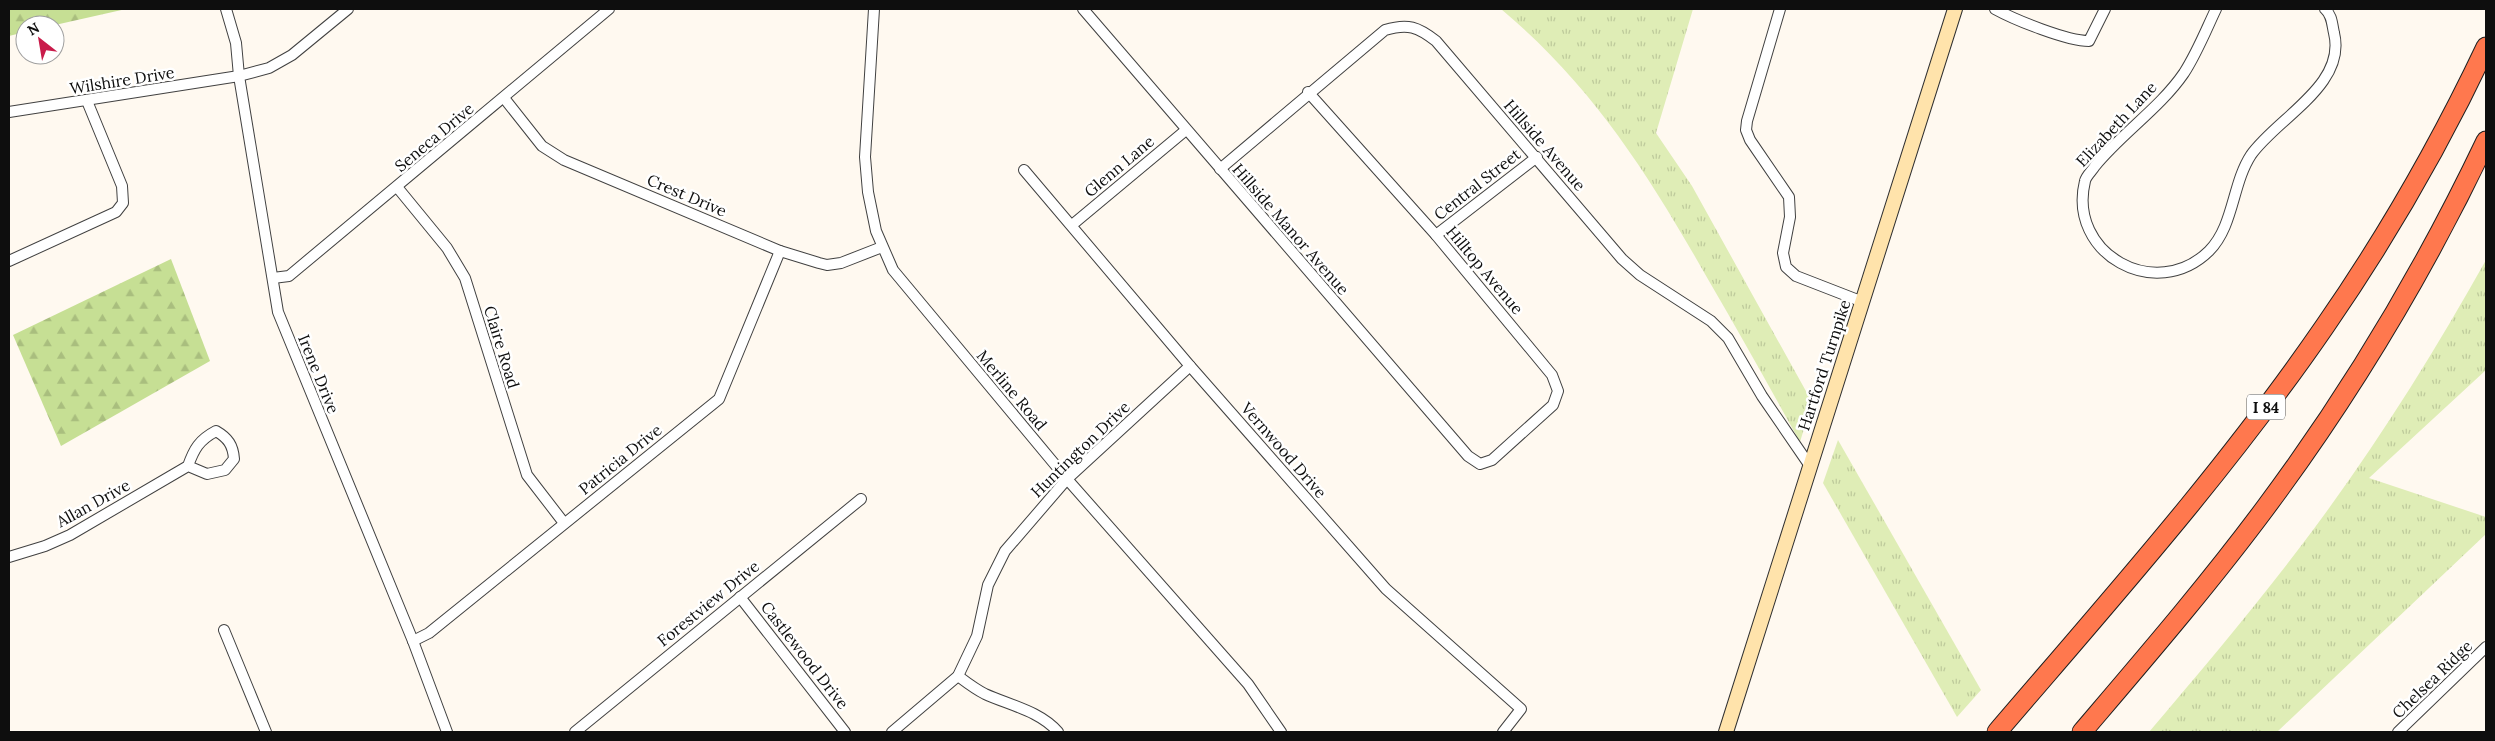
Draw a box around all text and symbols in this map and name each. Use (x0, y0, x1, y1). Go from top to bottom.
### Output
north arrow (15, 15, 65, 65)
text: N (24, 18, 43, 39)
street label: Wilshire Drive (68, 62, 176, 98)
street label: Elizabeth Lane (2071, 77, 2161, 171)
street label: Hillside Avenue (1500, 95, 1590, 195)
street label: Seneca Drive (390, 98, 478, 176)
street label: Glenn Lane (1080, 131, 1158, 201)
street label: Central Street (1430, 143, 1525, 224)
street label: Hillside Manor Avenue (1229, 159, 1354, 299)
street label: Crest Drive (644, 169, 730, 221)
street label: Hilltop Avenue (1442, 222, 1528, 318)
street label: Hartford Turnpike (1793, 297, 1855, 433)
street label: Claire Road (480, 303, 524, 391)
street label: Irene Drive (294, 332, 344, 417)
street label: Merline Road (973, 346, 1052, 435)
road number: I 84 (2247, 394, 2285, 420)
street label: Huntington Drive (1026, 396, 1134, 501)
street label: Vernwood Drive (1236, 397, 1331, 502)
street label: Patricia Drive (575, 419, 666, 499)
street label: Allan Drive (52, 474, 134, 532)
street label: Forestview Drive (653, 556, 763, 650)
street label: Castlewood Drive (757, 597, 853, 713)
street label: Chelsea Ridge (2388, 636, 2477, 722)

